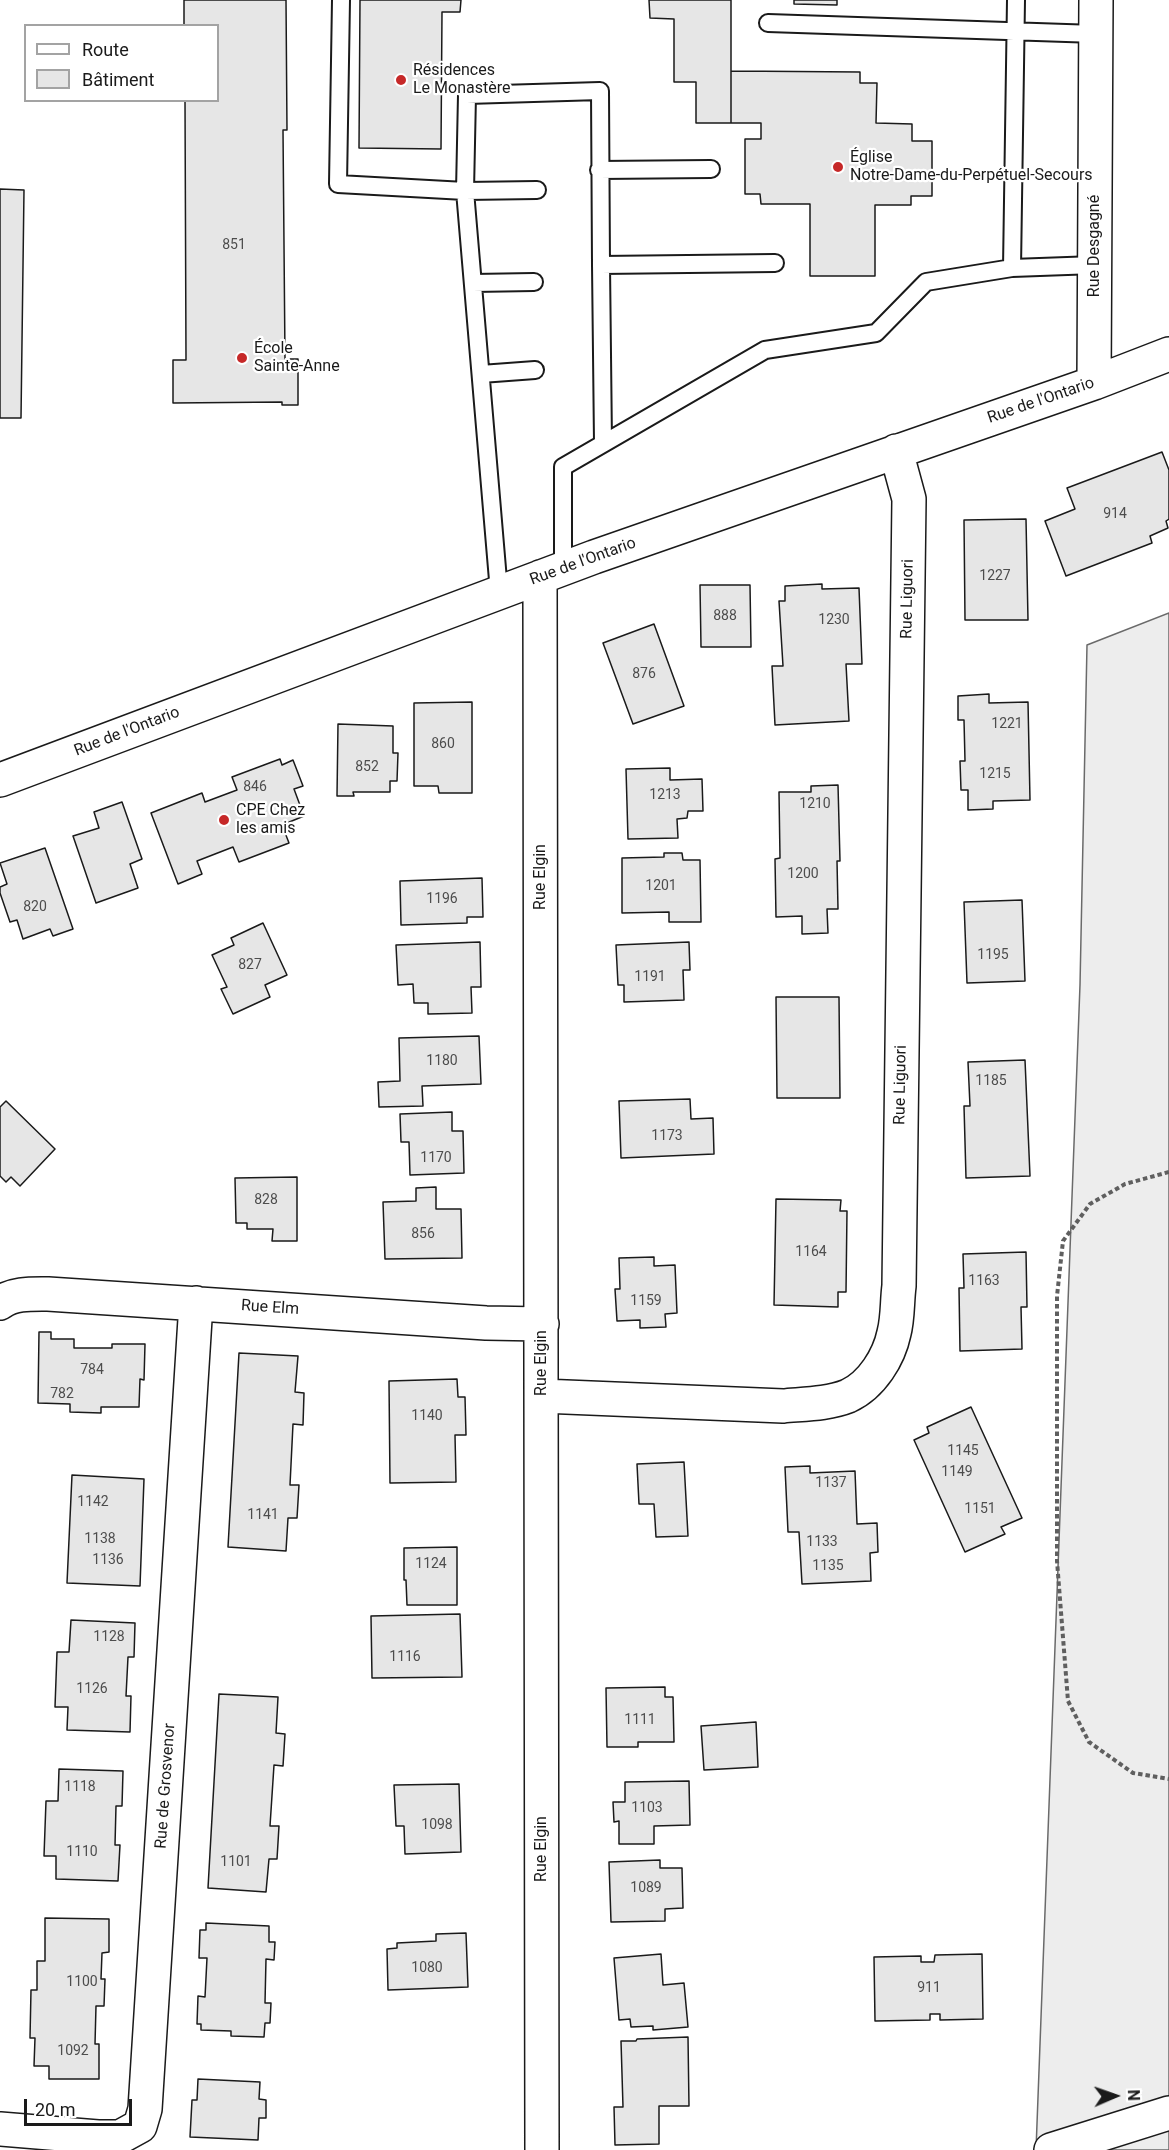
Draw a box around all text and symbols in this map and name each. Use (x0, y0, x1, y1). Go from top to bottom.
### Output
legend (24, 24, 219, 102)
text: Route (82, 39, 129, 60)
place label: Résidences Le Monastère (413, 61, 510, 99)
text: Bâtiment (82, 69, 154, 90)
marker: Résidences Le Monastère (394, 73, 408, 87)
place label: Église Notre-Dame-du-Perpétuel-Secours (850, 148, 1093, 186)
marker: Église Notre-Dame-du-Perpétuel-Secours (831, 160, 845, 174)
street label: Rue Desgagné (1085, 195, 1105, 297)
house number: 851 (222, 237, 246, 253)
place label: École Sainte-Anne (254, 339, 340, 377)
marker: École Sainte-Anne (235, 351, 249, 365)
street label: Rue de l'Ontario (985, 374, 1097, 428)
house number: 914 (1103, 506, 1127, 522)
street label: Rue de l'Ontario (527, 534, 639, 590)
street label: Rue Liguori (898, 559, 918, 639)
house number: 1227 (979, 568, 1011, 584)
house number: 888 (713, 608, 737, 624)
house number: 1230 (818, 612, 850, 628)
house number: 876 (632, 666, 656, 682)
street label: Rue de l'Ontario (72, 703, 182, 761)
house number: 1221 (991, 716, 1023, 732)
house number: 860 (431, 736, 455, 752)
house number: 852 (355, 759, 379, 775)
house number: 1215 (979, 766, 1011, 782)
house number: 846 (243, 779, 267, 795)
house number: 1213 (649, 787, 681, 803)
house number: 1210 (799, 796, 831, 812)
place label: CPE Chez les amis (236, 801, 305, 839)
marker: CPE Chez les amis (217, 813, 231, 827)
street label: Rue Elgin (531, 844, 551, 910)
house number: 1200 (787, 866, 819, 882)
house number: 1201 (645, 878, 677, 894)
house number: 1196 (426, 891, 458, 907)
house number: 820 (23, 899, 47, 915)
house number: 1195 (977, 947, 1009, 963)
house number: 827 (238, 957, 262, 973)
house number: 1191 (634, 969, 666, 985)
street label: Rue Liguori (891, 1045, 911, 1125)
house number: 1180 (426, 1053, 458, 1069)
house number: 1185 (975, 1073, 1007, 1089)
house number: 1173 (651, 1128, 683, 1144)
house number: 1170 (420, 1150, 452, 1166)
house number: 828 (254, 1192, 278, 1208)
house number: 856 (411, 1226, 435, 1242)
house number: 1164 (795, 1244, 827, 1260)
house number: 1163 (968, 1273, 1000, 1289)
house number: 1159 (630, 1293, 662, 1309)
street label: Rue Elm (240, 1296, 300, 1320)
street label: Rue Elgin (532, 1330, 552, 1396)
house number: 784 (80, 1362, 104, 1378)
house number: 782 (50, 1386, 74, 1402)
house number: 1140 (411, 1408, 443, 1424)
house number: 1145 (947, 1443, 979, 1459)
house number: 1149 (941, 1464, 973, 1480)
house number: 1137 (815, 1475, 847, 1491)
house number: 1142 (77, 1494, 109, 1510)
house number: 1151 (964, 1501, 996, 1517)
house number: 1141 (247, 1507, 279, 1523)
house number: 1138 (84, 1531, 116, 1547)
house number: 1133 (806, 1534, 838, 1550)
house number: 1136 (92, 1552, 124, 1568)
house number: 1124 (415, 1556, 447, 1572)
house number: 1135 (812, 1558, 844, 1574)
house number: 1128 (93, 1629, 125, 1645)
house number: 1116 (389, 1649, 421, 1665)
house number: 1126 (76, 1681, 108, 1697)
house number: 1111 (624, 1712, 656, 1728)
street label: Rue de Grosvenor (152, 1723, 180, 1849)
house number: 1118 (64, 1779, 96, 1795)
house number: 1103 (631, 1800, 663, 1816)
street label: Rue Elgin (532, 1816, 552, 1882)
house number: 1098 (421, 1817, 453, 1833)
house number: 1110 (66, 1844, 98, 1860)
house number: 1101 (220, 1854, 252, 1870)
house number: 1089 (630, 1880, 662, 1896)
house number: 1080 (411, 1960, 443, 1976)
house number: 1100 (66, 1974, 98, 1990)
house number: 911 (917, 1980, 941, 1996)
house number: 1092 (57, 2043, 89, 2059)
north arrow (1085, 2066, 1145, 2126)
scale bar (27, 2087, 135, 2125)
text: N (1124, 2089, 1143, 2101)
text: 20 m (35, 2099, 75, 2120)

